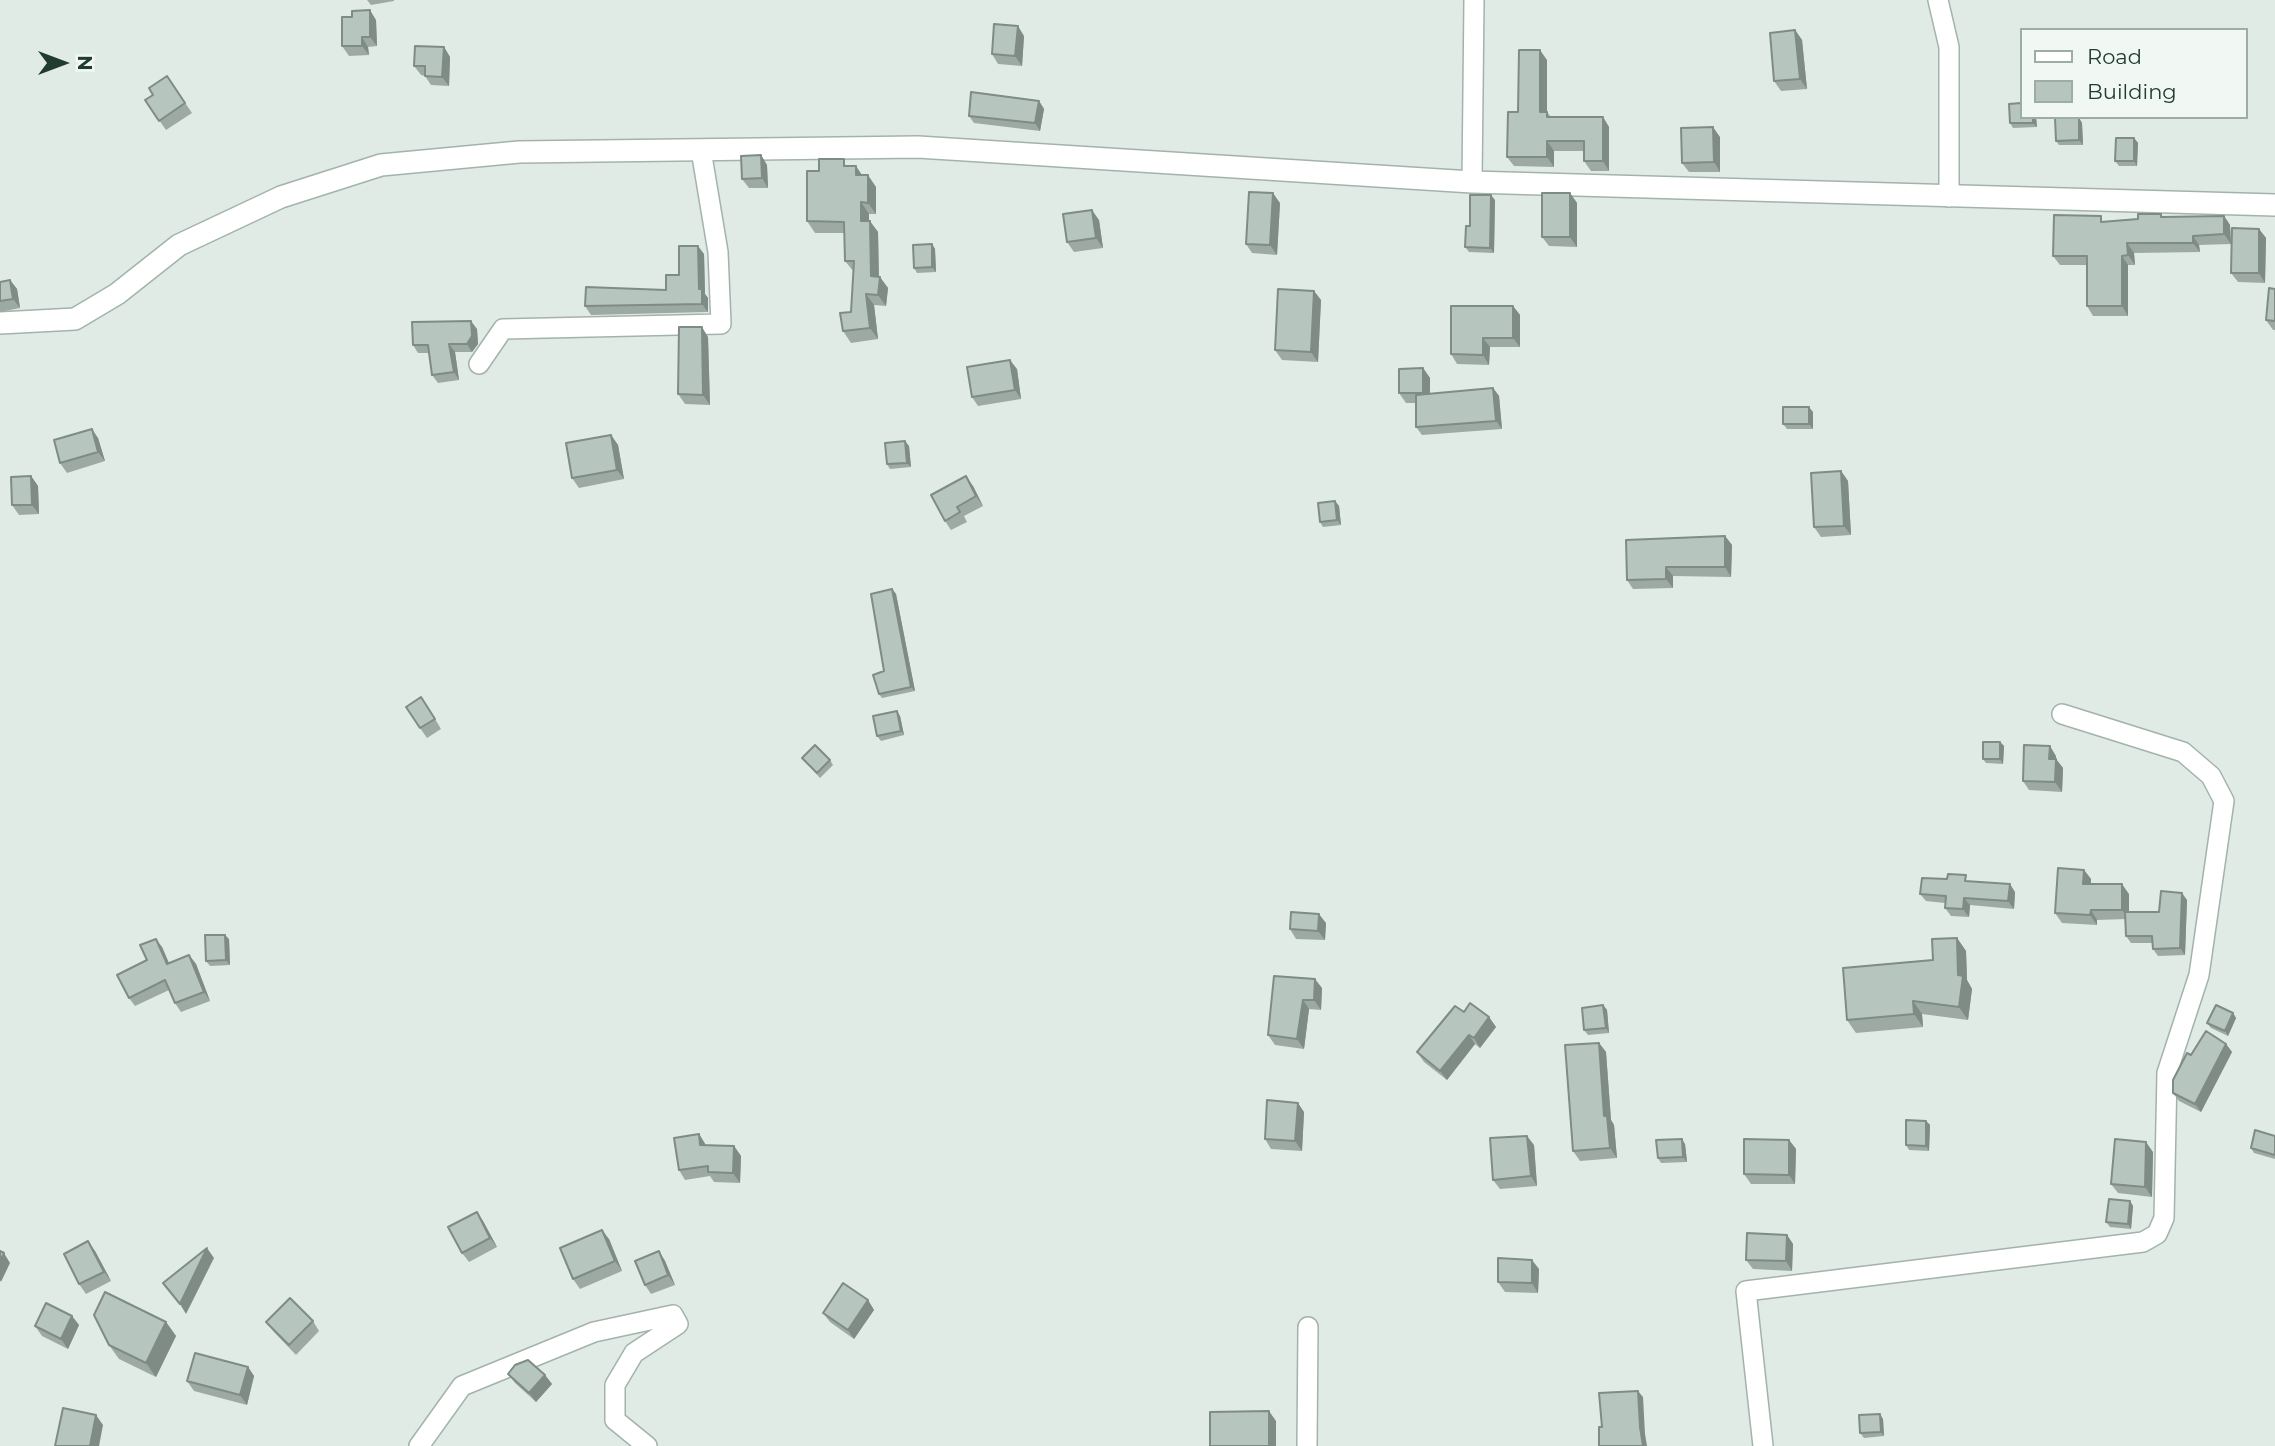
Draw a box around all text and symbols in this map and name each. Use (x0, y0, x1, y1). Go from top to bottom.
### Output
north arrow (28, 28, 98, 98)
legend (2020, 28, 2247, 119)
text: Road (2087, 44, 2142, 69)
text: N (73, 55, 96, 71)
text: Building (2087, 79, 2177, 104)

